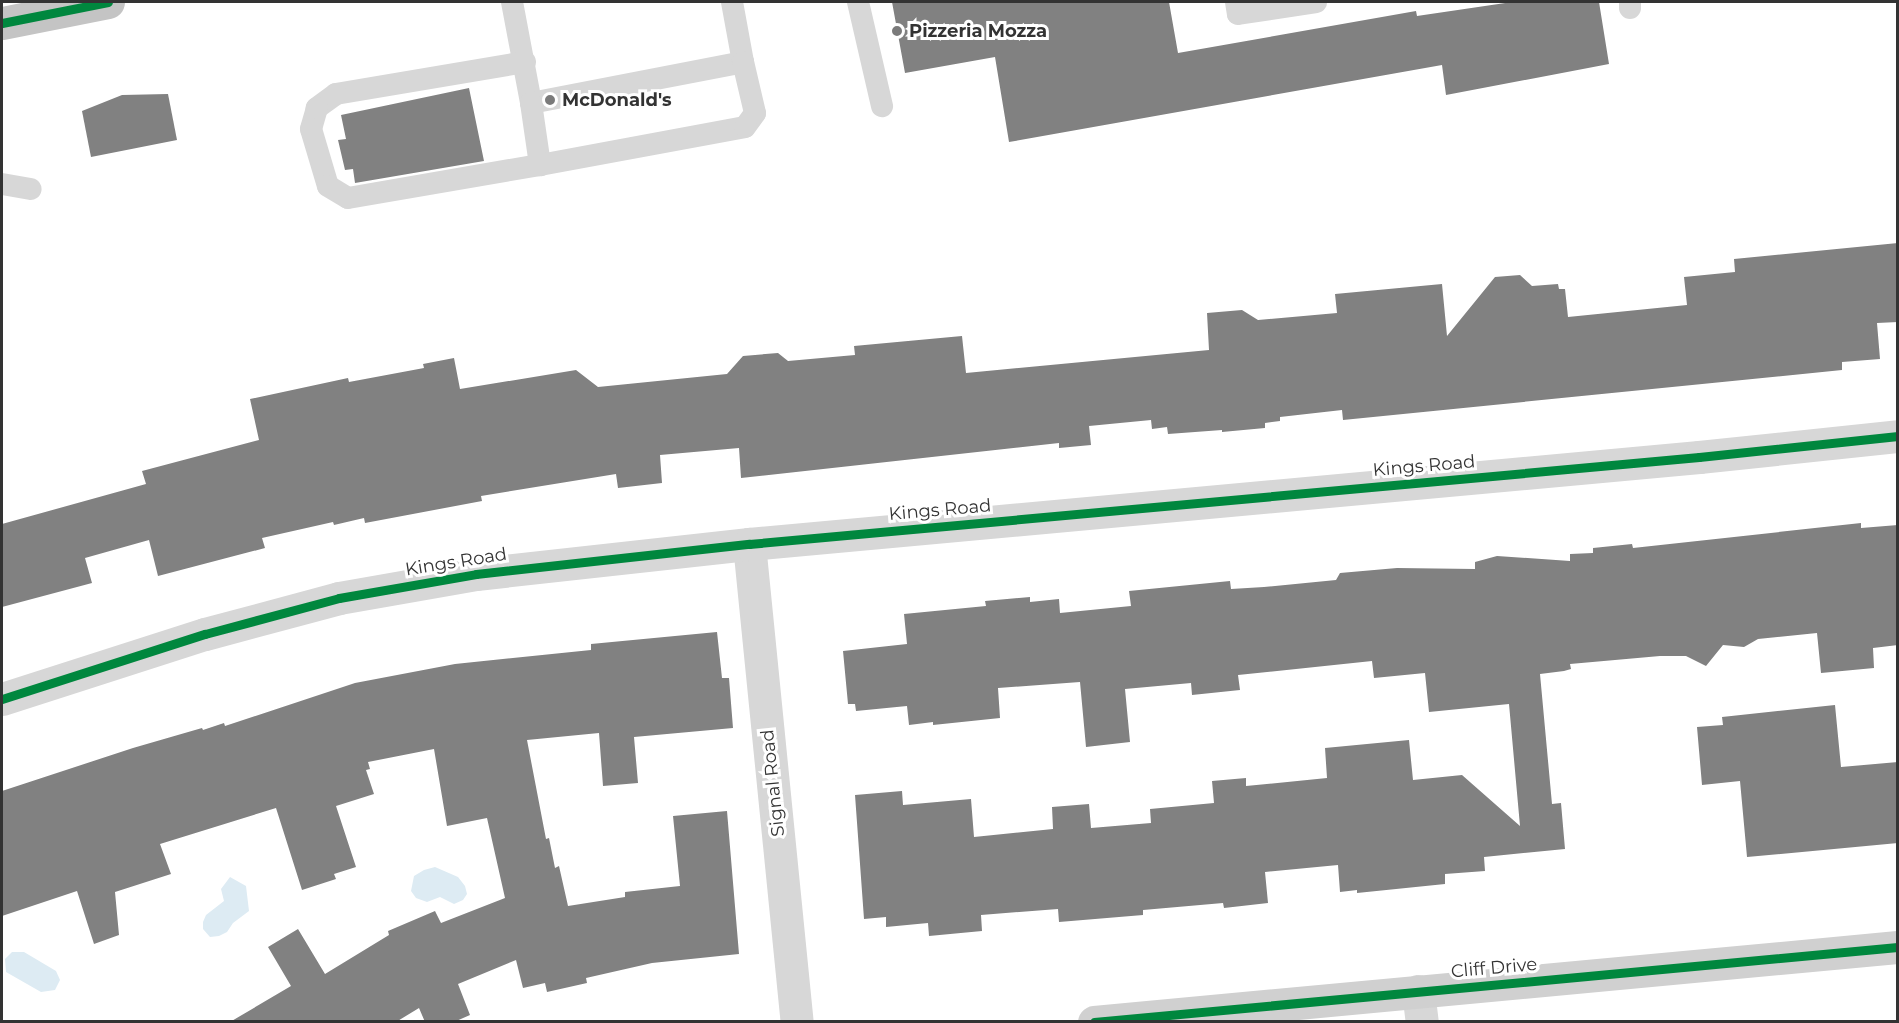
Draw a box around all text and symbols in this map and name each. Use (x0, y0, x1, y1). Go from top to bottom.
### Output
place label: Pizzeria Mozza (909, 20, 1047, 42)
marker: Pizzeria Mozza (890, 24, 904, 38)
place label: McDonald's (562, 89, 672, 111)
marker: McDonald's (543, 93, 557, 107)
street label: Kings Road (1372, 451, 1476, 481)
street label: Kings Road (888, 495, 992, 525)
street label: Kings Road (404, 543, 508, 581)
street label: Signal Road (757, 728, 789, 838)
street label: Cliff Drive (1450, 953, 1538, 983)

